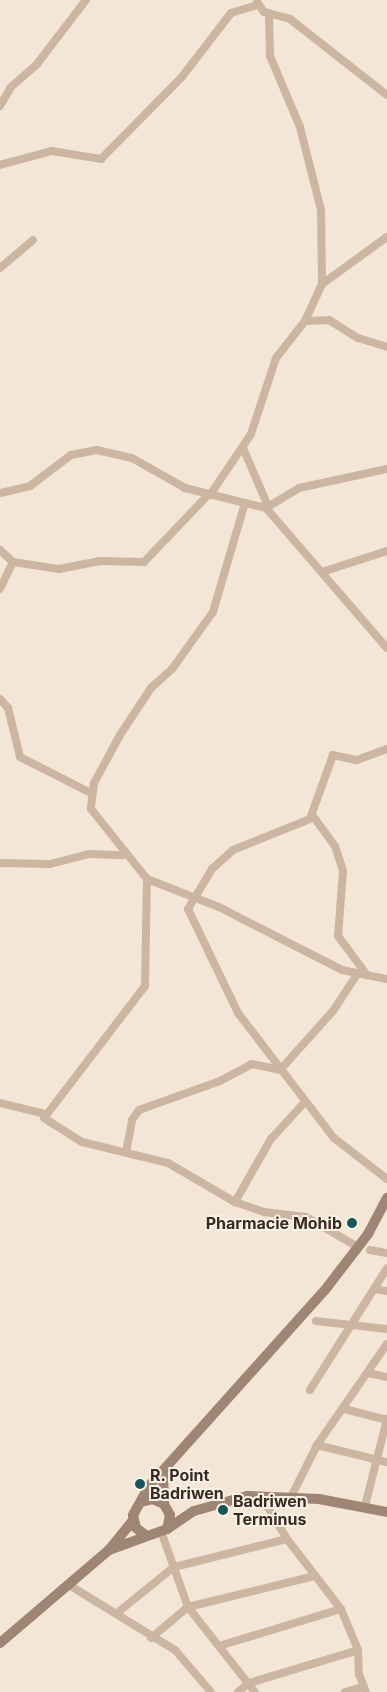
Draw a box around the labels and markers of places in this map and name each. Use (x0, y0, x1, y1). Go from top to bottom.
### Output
place label: Pharmacie Mohib (206, 1213, 342, 1233)
marker: Pharmacie Mohib (346, 1217, 358, 1229)
place label: R. Point Badriwen (150, 1465, 224, 1503)
marker: R. Point Badriwen (134, 1478, 146, 1490)
place label: Badriwen Terminus (233, 1491, 307, 1529)
marker: Badriwen Terminus (217, 1504, 229, 1516)

